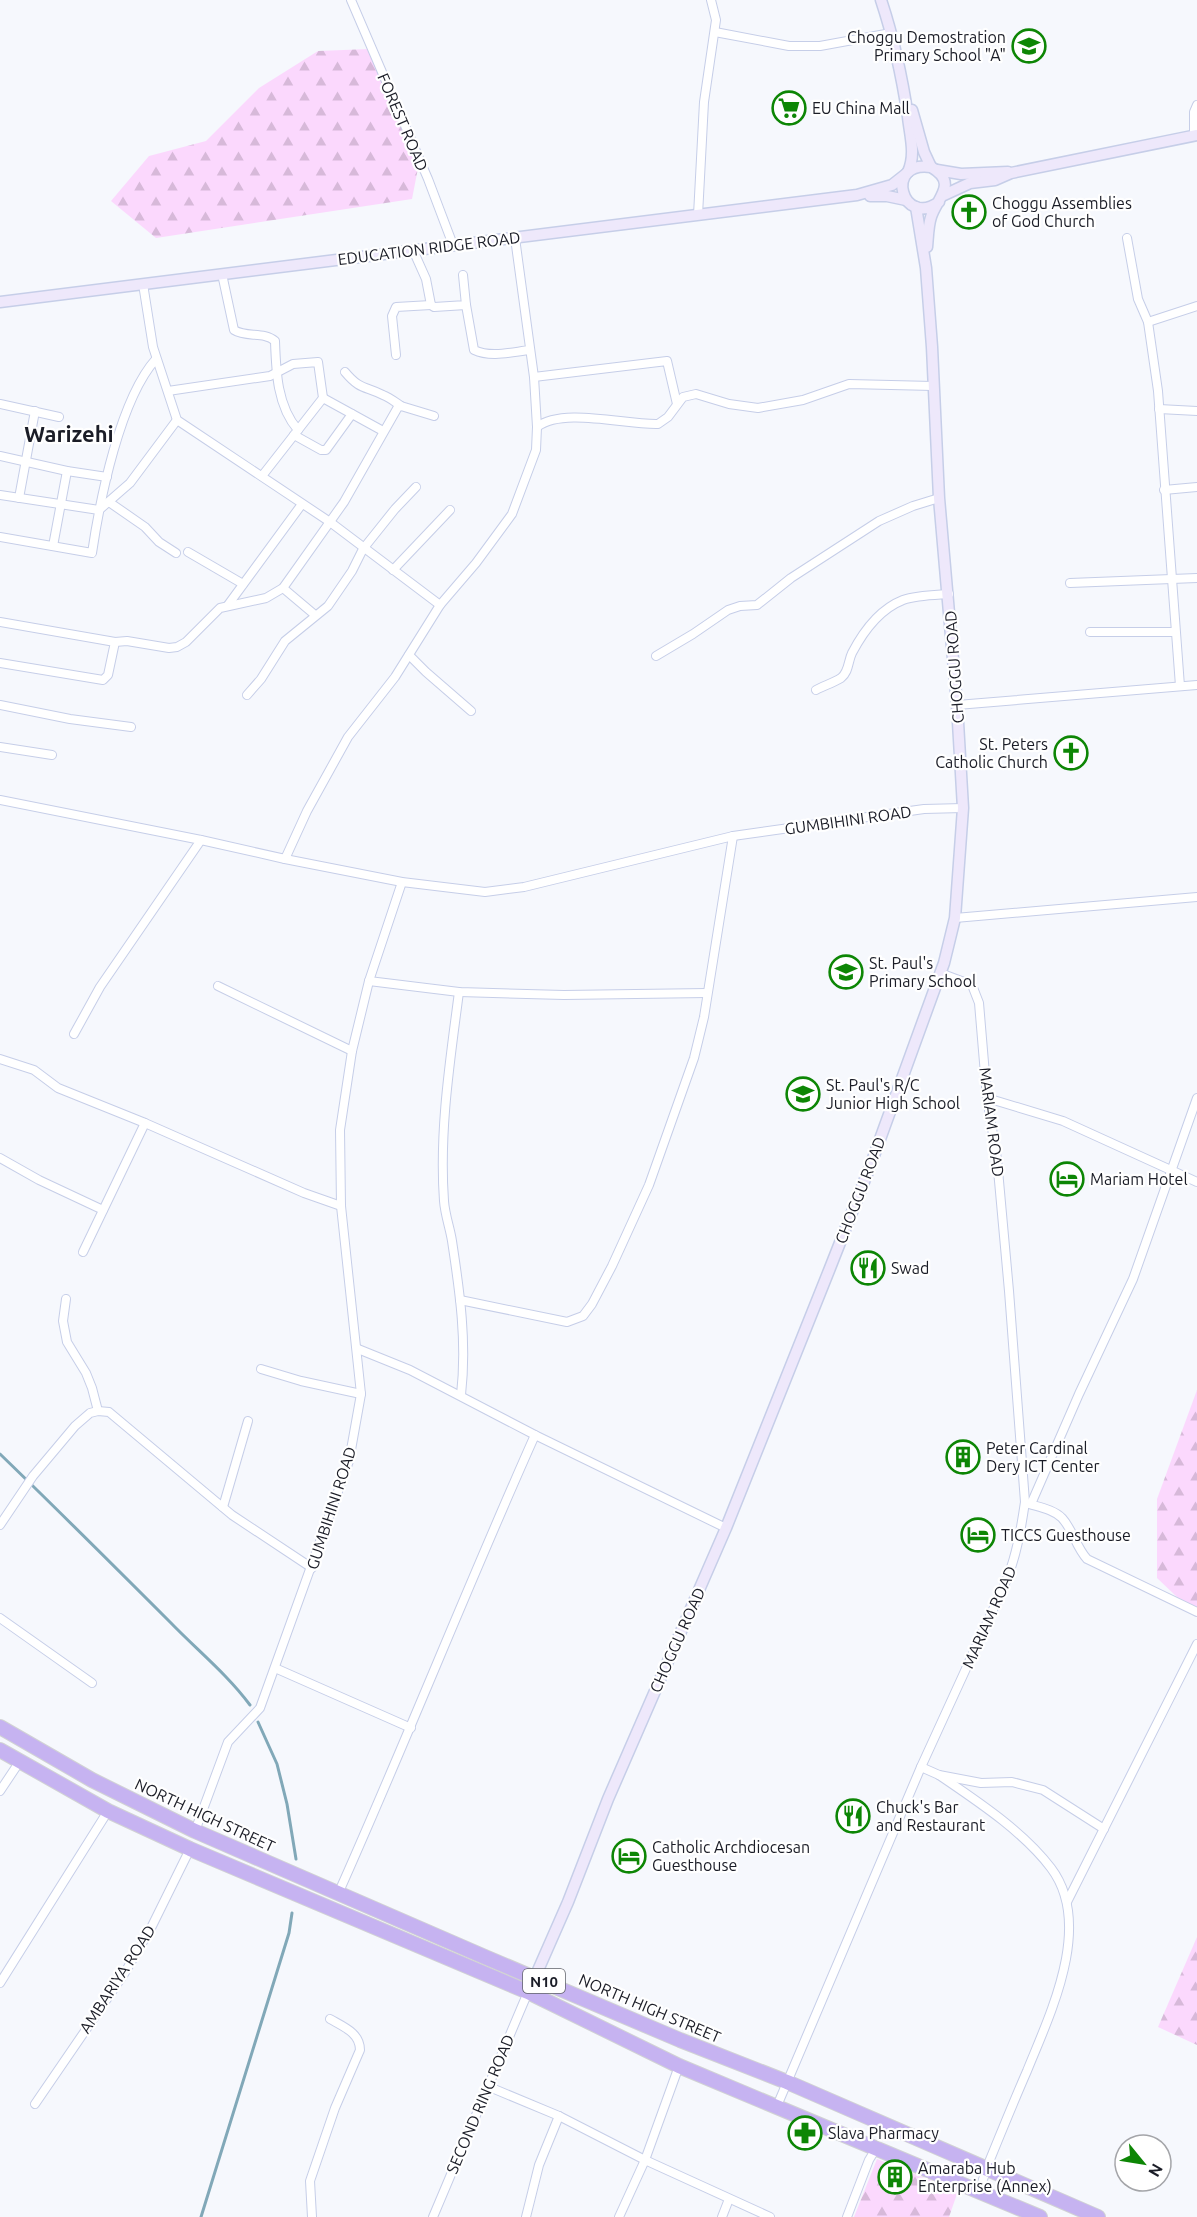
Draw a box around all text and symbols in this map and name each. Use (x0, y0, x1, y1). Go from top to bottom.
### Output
place label: Choggu Demostration Primary School "A" (847, 28, 1006, 64)
school or university icon: Choggu Demostration Primary School "A" (1011, 28, 1047, 64)
street label: FOREST ROAD (374, 70, 432, 174)
supermarket icon: EU China Mall (771, 90, 807, 126)
place label: EU China Mall (812, 99, 910, 117)
church icon: Choggu Assemblies of God Church (951, 194, 987, 230)
place label: Choggu Assemblies of God Church (992, 194, 1132, 230)
street label: EDUCATION RIDGE ROAD (337, 228, 521, 268)
district label: Warizehi (24, 421, 114, 446)
street label: CHOGGU ROAD (941, 610, 967, 724)
place label: St. Peters Catholic Church (935, 735, 1048, 771)
church icon: St. Peters Catholic Church (1053, 735, 1089, 771)
street label: GUMBIHINI ROAD (783, 802, 913, 838)
school or university icon: St. Paul's Primary School (828, 954, 864, 990)
place label: St. Paul's Primary School (869, 954, 976, 990)
street label: MARIAM ROAD (976, 1066, 1008, 1178)
school or university icon: St. Paul's R/C Junior High School (785, 1076, 821, 1112)
place label: St. Paul's R/C Junior High School (826, 1076, 960, 1112)
street label: CHOGGU ROAD (831, 1134, 889, 1246)
hotel icon: Mariam Hotel (1049, 1161, 1085, 1197)
place label: Mariam Hotel (1090, 1170, 1188, 1188)
restaurant icon: Swad (850, 1250, 886, 1286)
place label: Swad (891, 1259, 929, 1277)
building icon: Peter Cardinal Dery ICT Center (945, 1439, 981, 1475)
place label: Peter Cardinal Dery ICT Center (986, 1439, 1100, 1475)
street label: GUMBIHINI ROAD (303, 1444, 359, 1572)
hotel icon: TICCS Guesthouse (960, 1517, 996, 1553)
place label: TICCS Guesthouse (1001, 1526, 1131, 1544)
street label: MARIAM ROAD (958, 1563, 1020, 1671)
street label: CHOGGU ROAD (646, 1585, 708, 1695)
street label: NORTH HIGH STREET (132, 1775, 278, 1855)
restaurant icon: Chuck's Bar and Restaurant (835, 1798, 871, 1834)
place label: Chuck's Bar and Restaurant (876, 1798, 986, 1834)
hotel icon: Catholic Archdiocesan Guesthouse (611, 1838, 647, 1874)
place label: Catholic Archdiocesan Guesthouse (652, 1838, 810, 1874)
street label: AMBARIYA ROAD (75, 1922, 159, 2036)
road number: N10 (523, 1969, 565, 1993)
street label: NORTH HIGH STREET (576, 1970, 724, 2046)
street label: SECOND RING ROAD (443, 2032, 517, 2176)
pharmacy icon: Slava Pharmacy (787, 2115, 823, 2151)
place label: Slava Pharmacy (828, 2124, 939, 2142)
north arrow (1113, 2133, 1173, 2193)
building icon: Amaraba Hub Enterprise (Annex) (877, 2159, 913, 2195)
place label: Amaraba Hub Enterprise (Annex) (918, 2159, 1052, 2196)
text: N (1145, 2161, 1167, 2180)

